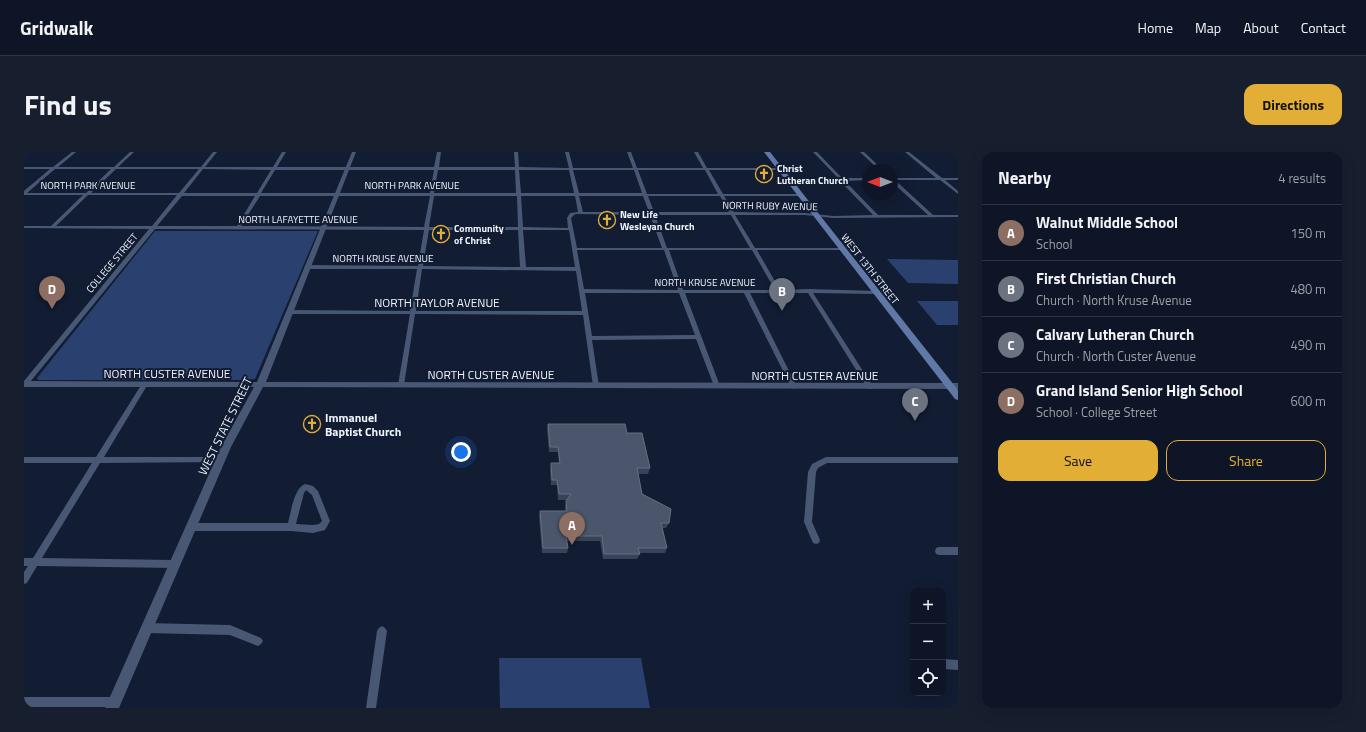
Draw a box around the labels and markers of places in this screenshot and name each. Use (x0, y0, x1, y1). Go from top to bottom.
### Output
place label: Christ Lutheran Church (777, 161, 848, 188)
church icon: Christ Lutheran Church (754, 164, 774, 184)
place label: New Life Wesleyan Church (620, 207, 695, 234)
church icon: New Life Wesleyan Church (597, 210, 617, 230)
place label: Community of Christ (454, 221, 504, 248)
church icon: Community of Christ (431, 224, 451, 244)
pin: D (39, 276, 65, 309)
pin: B (769, 278, 795, 311)
pin: C (902, 388, 928, 421)
place label: Immanuel Baptist Church (325, 408, 401, 441)
church icon: Immanuel Baptist Church (302, 414, 322, 434)
pin: A (559, 512, 585, 545)

